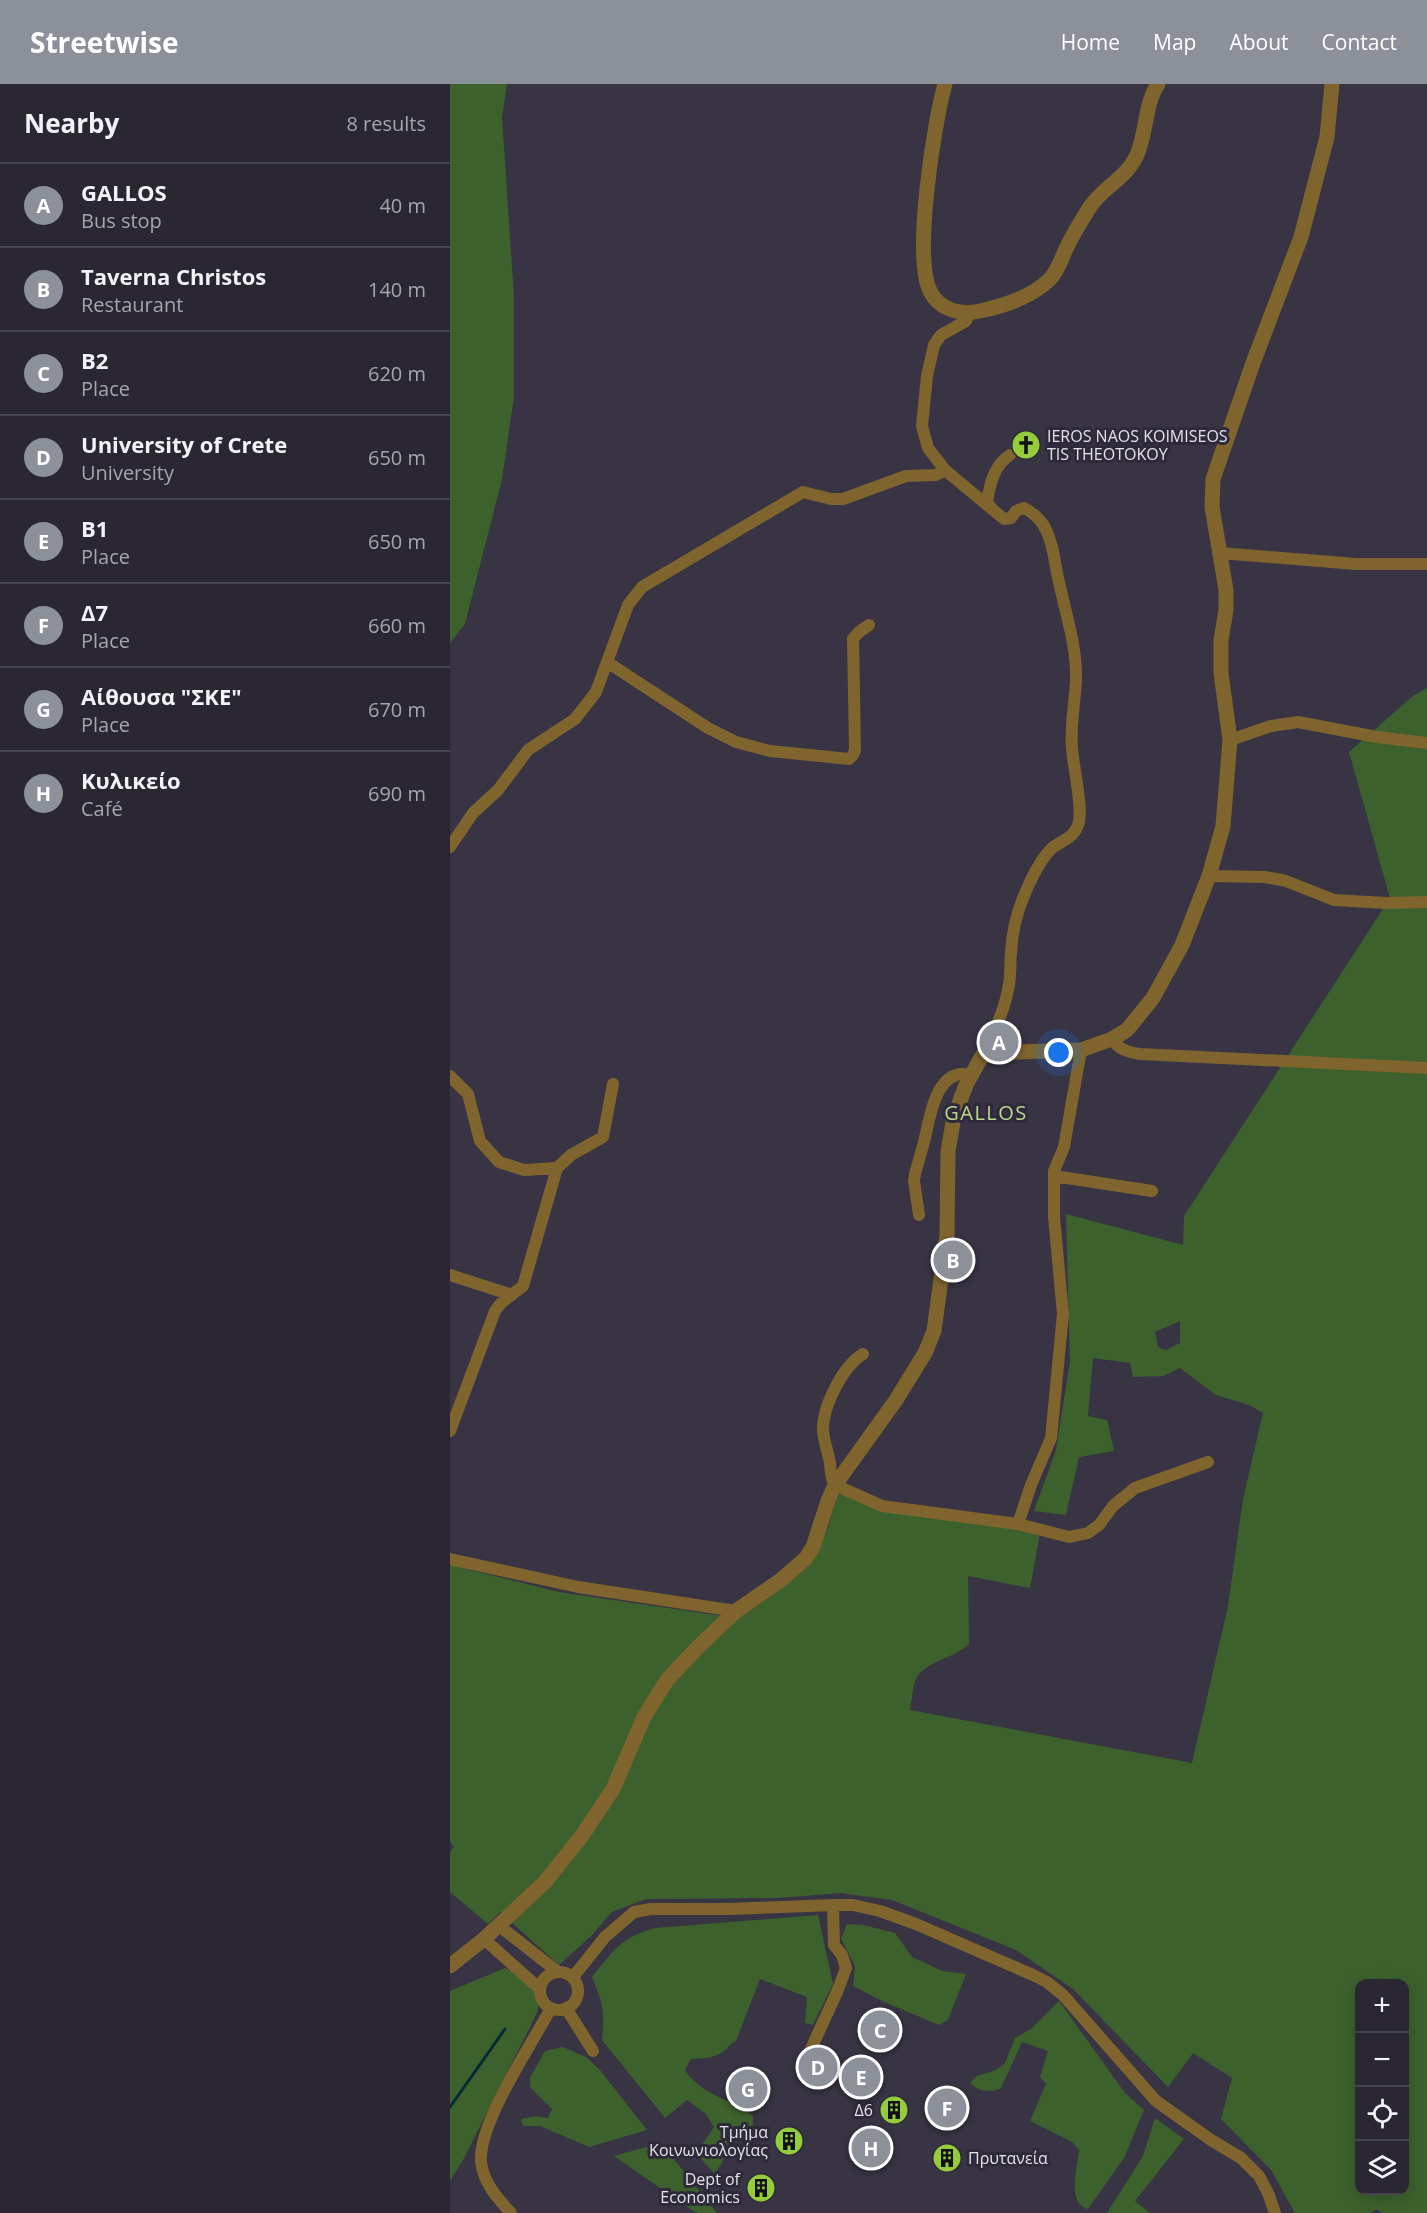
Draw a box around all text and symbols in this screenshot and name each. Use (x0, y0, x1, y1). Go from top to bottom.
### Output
text: Streetwise (30, 23, 179, 61)
text: Home (1061, 28, 1120, 56)
text: Map (1153, 28, 1196, 56)
text: About (1229, 28, 1289, 56)
text: Contact (1322, 28, 1397, 56)
text: Nearby (24, 105, 119, 141)
text: 8 results (346, 110, 426, 137)
text: GALLOS (81, 177, 167, 207)
text: A (37, 192, 50, 219)
text: 40 m (379, 192, 426, 219)
text: Bus stop (81, 207, 162, 234)
text: Taverna Christos (81, 261, 266, 291)
text: B (37, 276, 50, 303)
text: 140 m (368, 276, 426, 303)
text: Restaurant (81, 291, 183, 318)
text: Β2 (81, 345, 108, 375)
text: C (37, 360, 50, 387)
text: 620 m (368, 360, 426, 387)
text: Place (81, 375, 130, 402)
place label: IEROS NAOS KOIMISEOS TIS THEOTOKOY (1047, 425, 1228, 465)
text: University of Crete (81, 429, 287, 459)
church icon: IEROS NAOS KOIMISEOS TIS THEOTOKOY (1010, 429, 1042, 461)
text: D (36, 444, 51, 471)
text: 650 m (368, 444, 426, 471)
text: University (81, 459, 174, 486)
text: Β1 (81, 513, 108, 543)
text: E (38, 528, 49, 555)
text: 650 m (368, 528, 426, 555)
text: Place (81, 543, 130, 570)
text: Δ7 (81, 597, 108, 627)
text: F (38, 612, 49, 639)
text: 660 m (368, 612, 426, 639)
text: Place (81, 627, 130, 654)
text: Αίθουσα "ΣΚΕ" (81, 681, 242, 711)
text: G (36, 696, 51, 723)
text: 670 m (368, 696, 426, 723)
text: Place (81, 711, 130, 738)
text: Κυλικείο (81, 765, 181, 795)
text: H (36, 780, 51, 807)
text: 690 m (368, 780, 426, 807)
text: Café (81, 795, 123, 822)
pin: A (980, 1020, 1018, 1064)
your location (1044, 1038, 1073, 1067)
district label: GALLOS (944, 1099, 1028, 1126)
pin: B (934, 1238, 972, 1282)
map controls (1355, 1979, 1409, 2195)
button: + (1355, 1979, 1409, 2033)
pin: C (860, 2008, 900, 2052)
button: − (1355, 2033, 1409, 2087)
pin: D (798, 2044, 838, 2090)
pin: E (842, 2054, 880, 2100)
pin: G (728, 2066, 768, 2112)
pin: F (928, 2086, 966, 2130)
button: locate (1355, 2087, 1409, 2141)
building icon: Δ6 (878, 2094, 910, 2126)
place label: Δ6 (855, 2099, 873, 2121)
place label: Τμήμα Κοινωνιολογίας (649, 2121, 768, 2161)
building icon: Τμήμα Κοινωνιολογίας (773, 2125, 805, 2157)
pin: H (852, 2126, 890, 2170)
button: layers (1355, 2141, 1409, 2195)
building icon: Πρυτανεία (931, 2142, 963, 2174)
place label: Πρυτανεία (968, 2147, 1048, 2169)
place label: Dept of Economics (660, 2168, 742, 2208)
building icon: Dept of Economics (745, 2172, 777, 2204)

